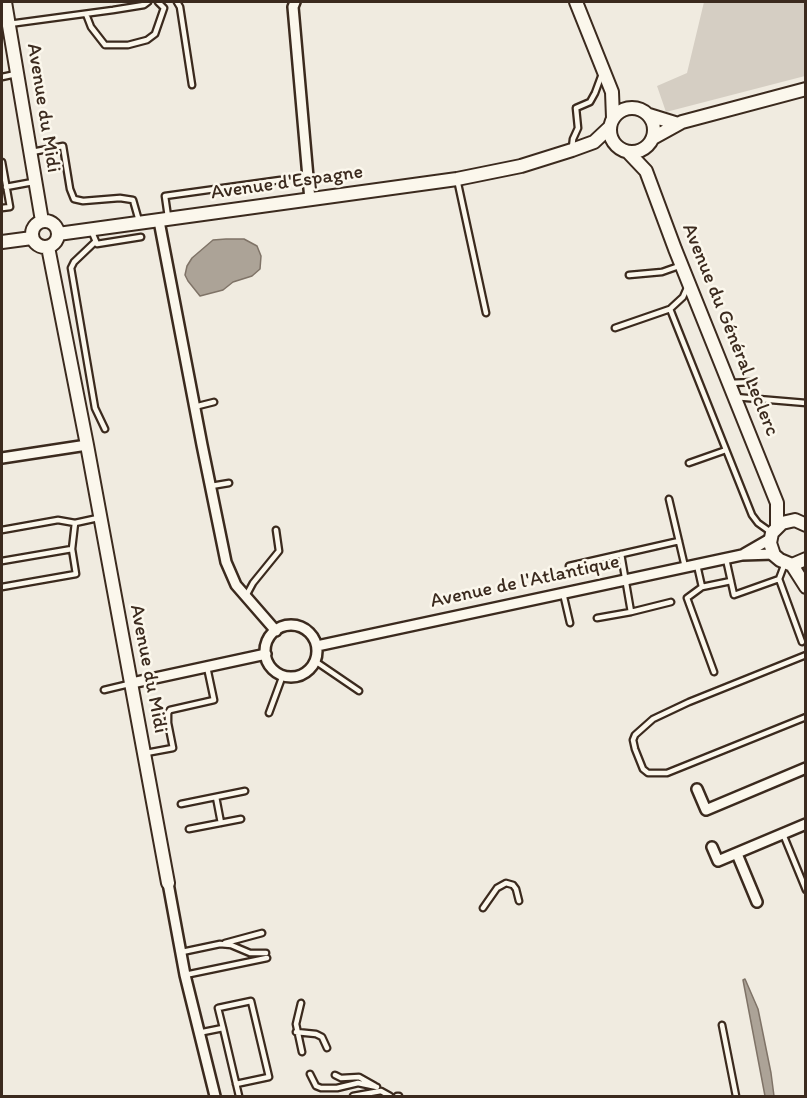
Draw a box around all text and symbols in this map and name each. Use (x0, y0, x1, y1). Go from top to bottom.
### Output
street label: Avenue du Midi (21, 42, 65, 174)
street label: Avenue d'Espagne (209, 160, 365, 206)
street label: Avenue du Général Leclerc (676, 220, 784, 440)
street label: Avenue de l'Atlantique (428, 550, 622, 614)
street label: Avenue du Midi (124, 603, 172, 735)

